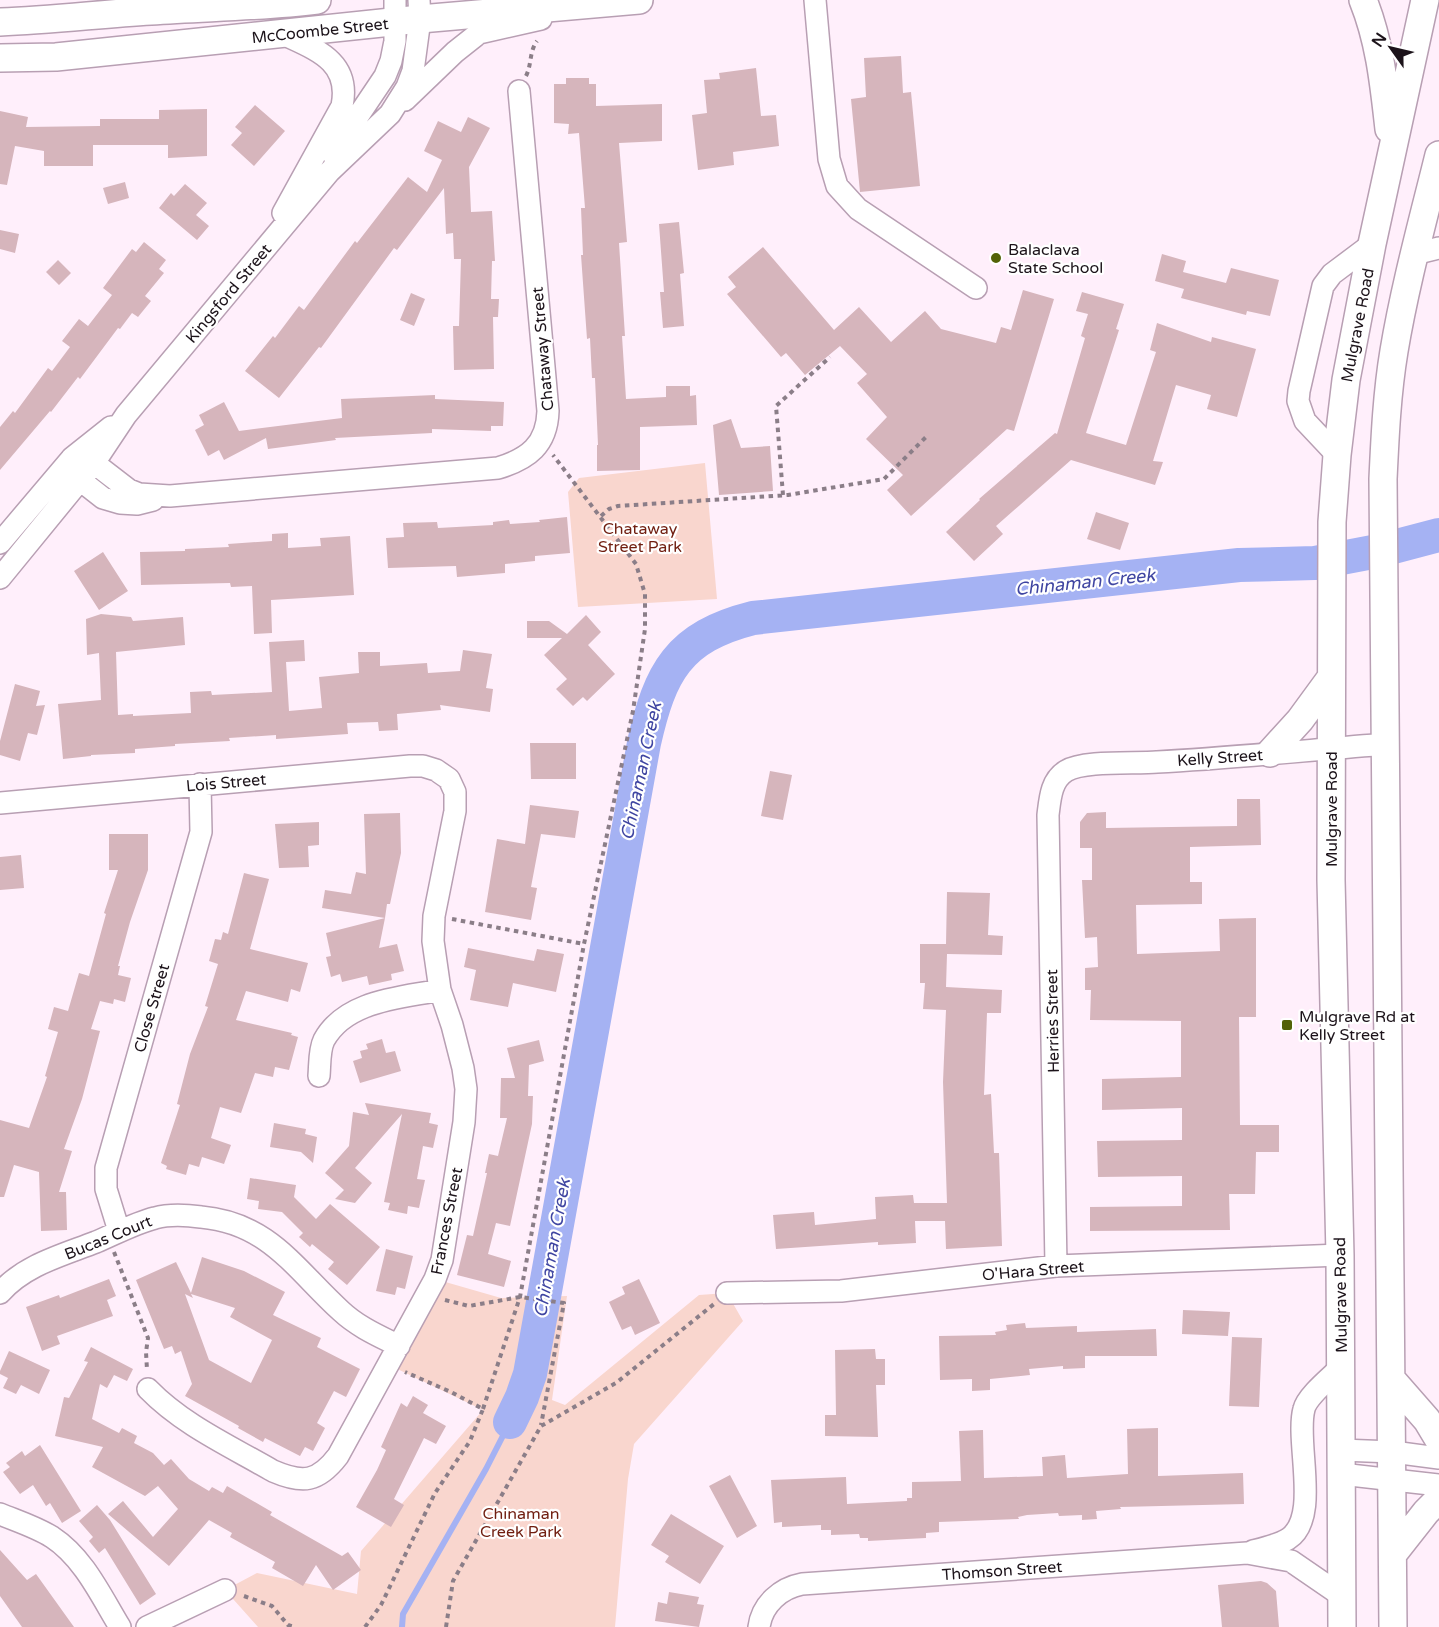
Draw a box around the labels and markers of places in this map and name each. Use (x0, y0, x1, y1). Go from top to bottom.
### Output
place label: Balaclava State School (1008, 240, 1103, 278)
marker: Balaclava State School (989, 251, 1003, 265)
place label: Mulgrave Rd at Kelly Street (1299, 1007, 1415, 1045)
marker: Mulgrave Rd at Kelly Street (1280, 1018, 1294, 1032)

